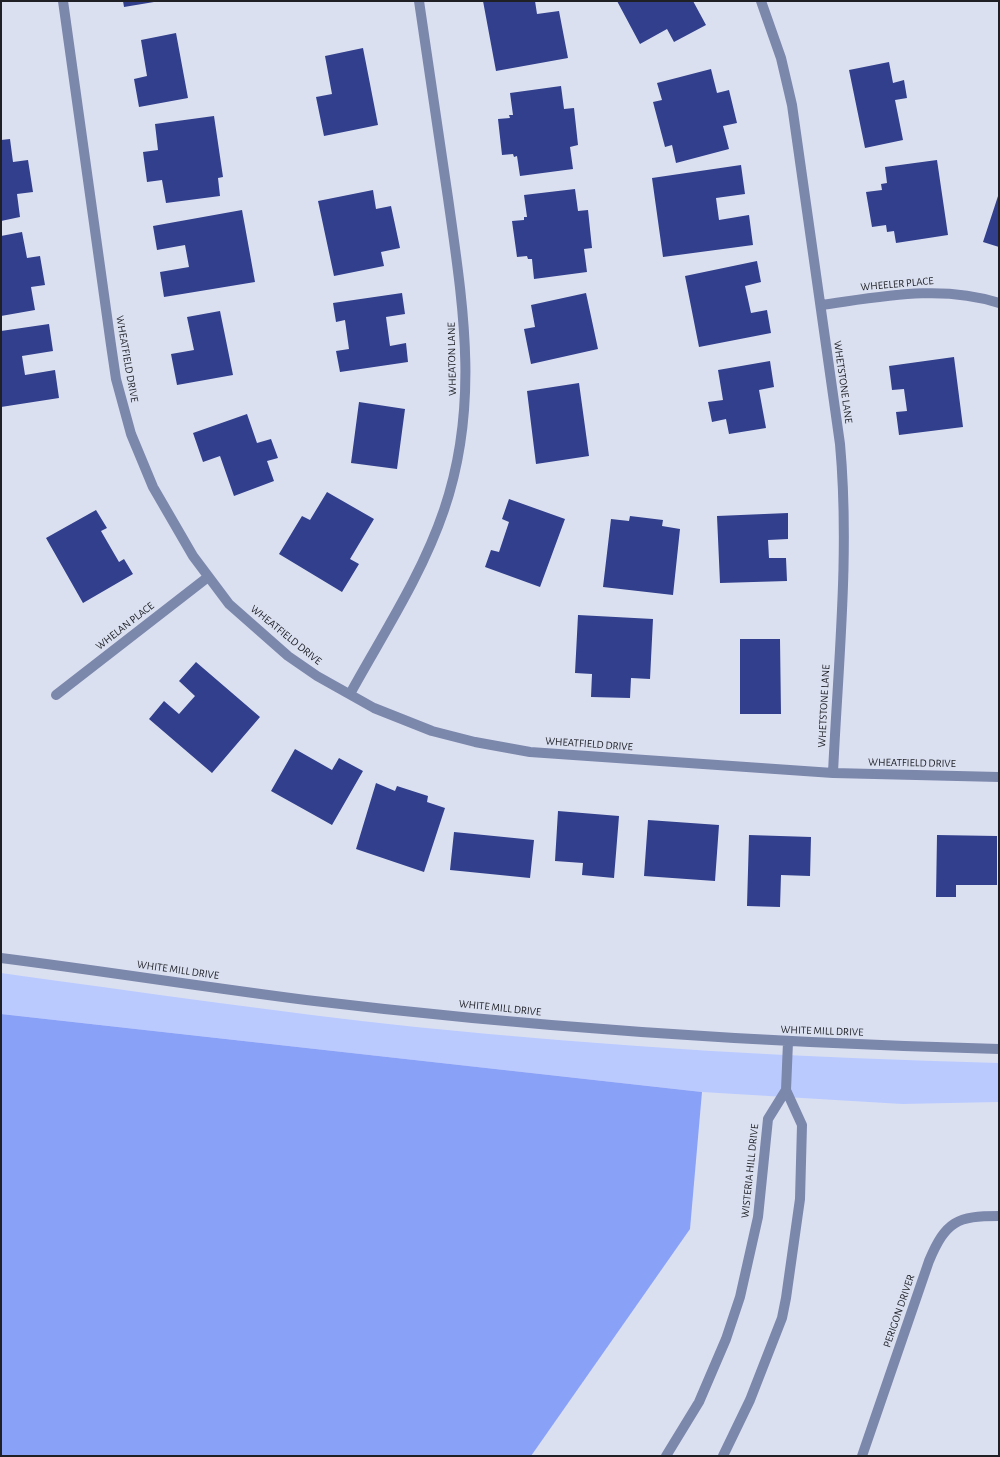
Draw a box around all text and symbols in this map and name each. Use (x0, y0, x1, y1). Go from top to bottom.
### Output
street label: WHEELER PLACE (860, 274, 934, 294)
street label: WHEATFIELD DRIVE (113, 315, 141, 403)
street label: WHEATON LANE (445, 322, 459, 396)
street label: WHETSTONE LANE (831, 340, 855, 424)
street label: WHELAN PLACE (93, 599, 157, 653)
street label: WHEATFIELD DRIVE (248, 602, 324, 668)
street label: WHETSTONE LANE (815, 664, 833, 748)
street label: WHEATFIELD DRIVE (545, 734, 633, 754)
street label: WHEATFIELD DRIVE (868, 756, 956, 770)
street label: WHITE MILL DRIVE (136, 958, 220, 982)
street label: WHITE MILL DRIVE (458, 997, 542, 1019)
street label: WHITE MILL DRIVE (780, 1023, 864, 1039)
street label: WISTERIA HILL DRIVE (738, 1123, 762, 1219)
street label: PERIGON DRIVER (880, 1273, 918, 1349)

